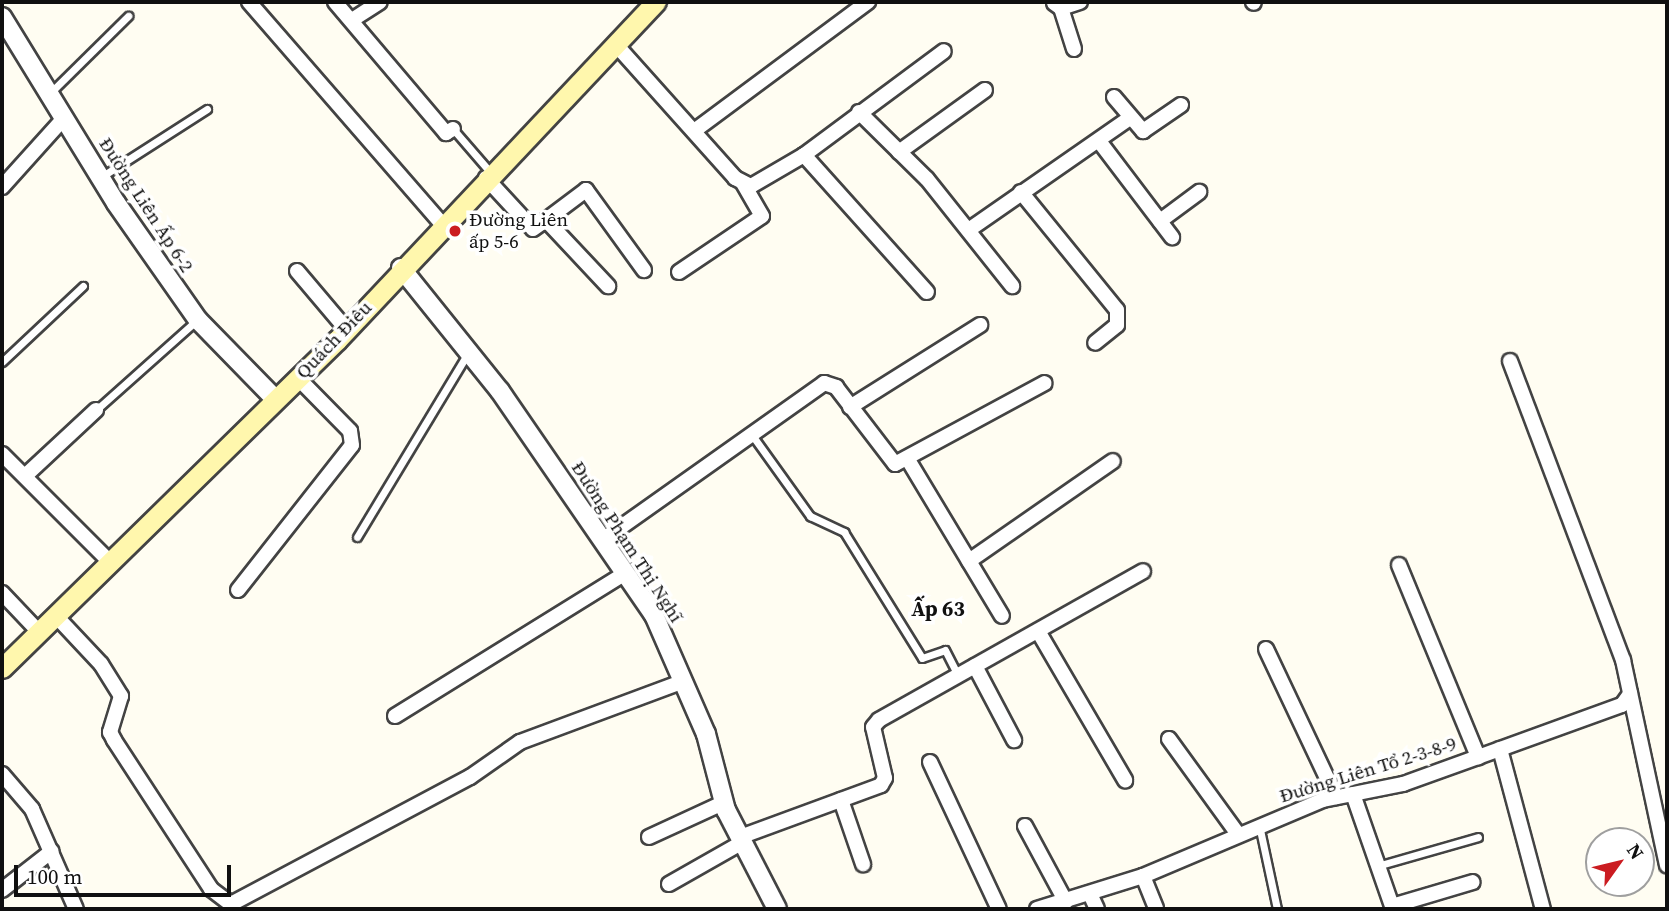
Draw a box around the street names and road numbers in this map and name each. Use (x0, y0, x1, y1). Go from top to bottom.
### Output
street label: Đường Liên Ấp 6-2 (94, 133, 198, 277)
street label: Quách Điêu (291, 296, 377, 384)
street label: Đường Phạm Thị Nghĩ (566, 457, 688, 627)
street label: Đường Liên Tổ 2-3-8-9 (1277, 732, 1459, 808)

